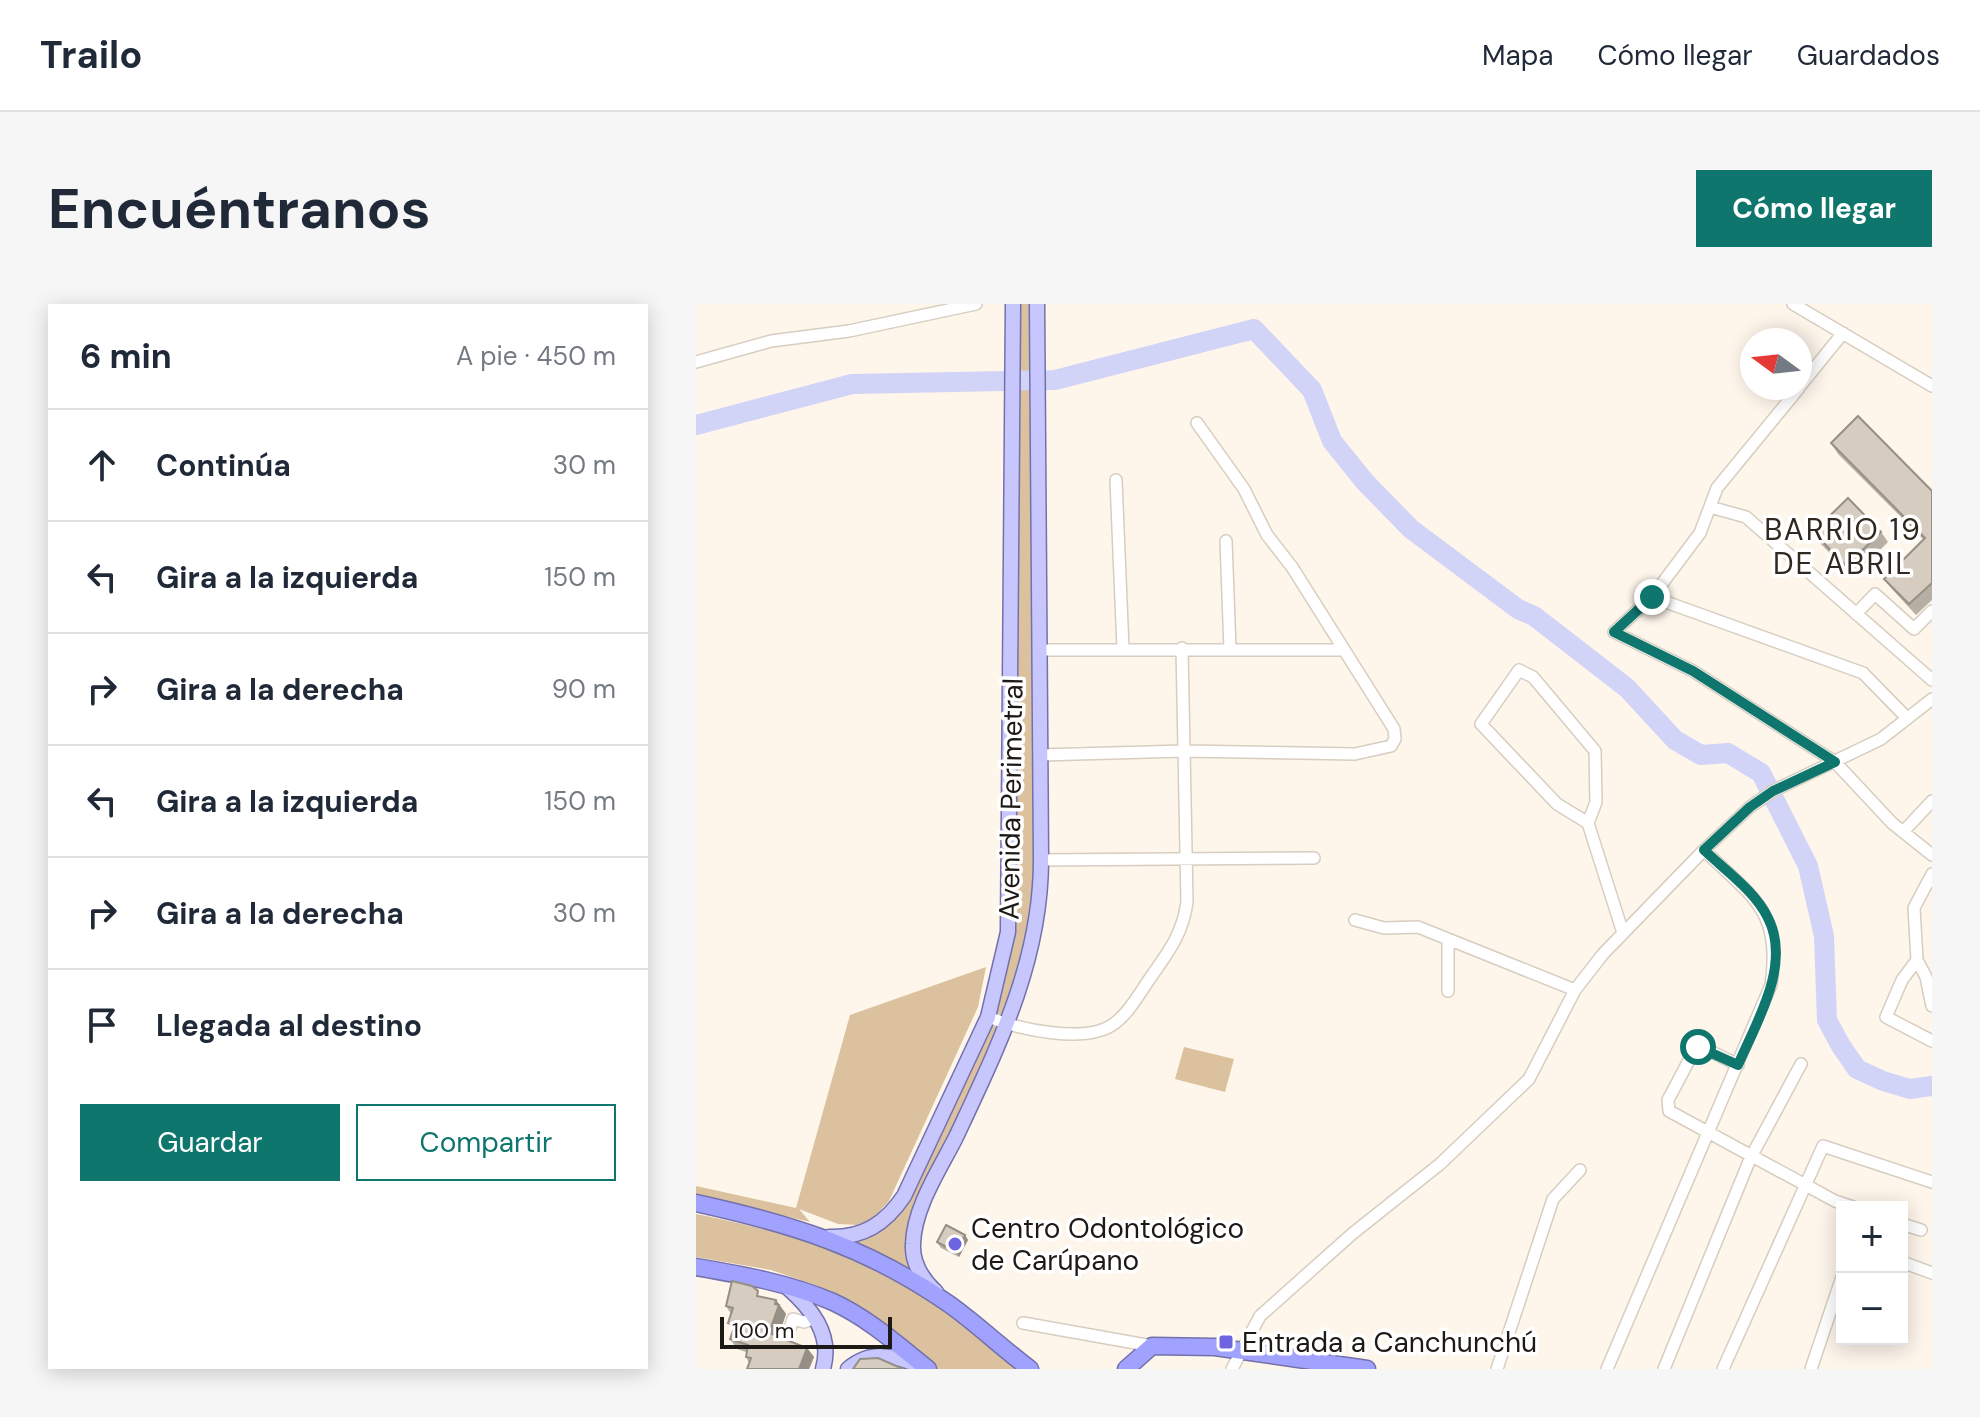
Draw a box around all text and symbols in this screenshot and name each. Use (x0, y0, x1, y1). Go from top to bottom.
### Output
text: Trailo (40, 30, 142, 80)
text: Mapa (1482, 37, 1553, 74)
text: Cómo llegar (1597, 37, 1753, 74)
text: Guardados (1797, 37, 1940, 74)
button: Cómo llegar (1696, 170, 1932, 247)
text: Encuéntranos (48, 172, 430, 245)
north arrow (1740, 328, 1812, 400)
text: 6 min (80, 334, 172, 379)
text: A pie · 450 m (456, 339, 616, 373)
icon: ahead (80, 443, 124, 487)
text: Continúa (156, 446, 291, 485)
text: 30 m (553, 448, 616, 482)
district label: BARRIO 19 DE ABRIL (1764, 510, 1922, 583)
icon: left (80, 555, 124, 599)
text: Gira a la izquierda (156, 558, 418, 597)
text: 150 m (544, 560, 616, 594)
route end (1634, 579, 1670, 615)
icon: right (80, 667, 124, 711)
text: Gira a la derecha (156, 670, 404, 709)
text: 90 m (552, 672, 616, 706)
street label: Avenida Perimetral (990, 678, 1032, 920)
icon: left (80, 779, 124, 823)
text: Gira a la izquierda (156, 782, 418, 821)
text: 150 m (544, 784, 616, 818)
icon: right (80, 891, 124, 935)
text: Gira a la derecha (156, 894, 404, 933)
text: 30 m (553, 896, 616, 930)
icon: arrive (80, 1003, 124, 1047)
text: Llegada al destino (156, 1006, 422, 1045)
route start (1680, 1029, 1716, 1065)
button: Guardar (80, 1104, 340, 1181)
button: Compartir (356, 1104, 616, 1181)
map controls (1836, 1201, 1908, 1345)
button: + (1836, 1201, 1908, 1273)
place label: Centro Odontológico de Carúpano (971, 1210, 1244, 1279)
marker: Centro Odontológico de Carúpano (946, 1235, 964, 1253)
button: − (1836, 1273, 1908, 1345)
scale bar (720, 1313, 892, 1349)
text: 100 m (732, 1316, 794, 1345)
place label: Entrada a Canchunchú (1242, 1324, 1537, 1361)
marker: Entrada a Canchunchú (1217, 1333, 1235, 1351)

